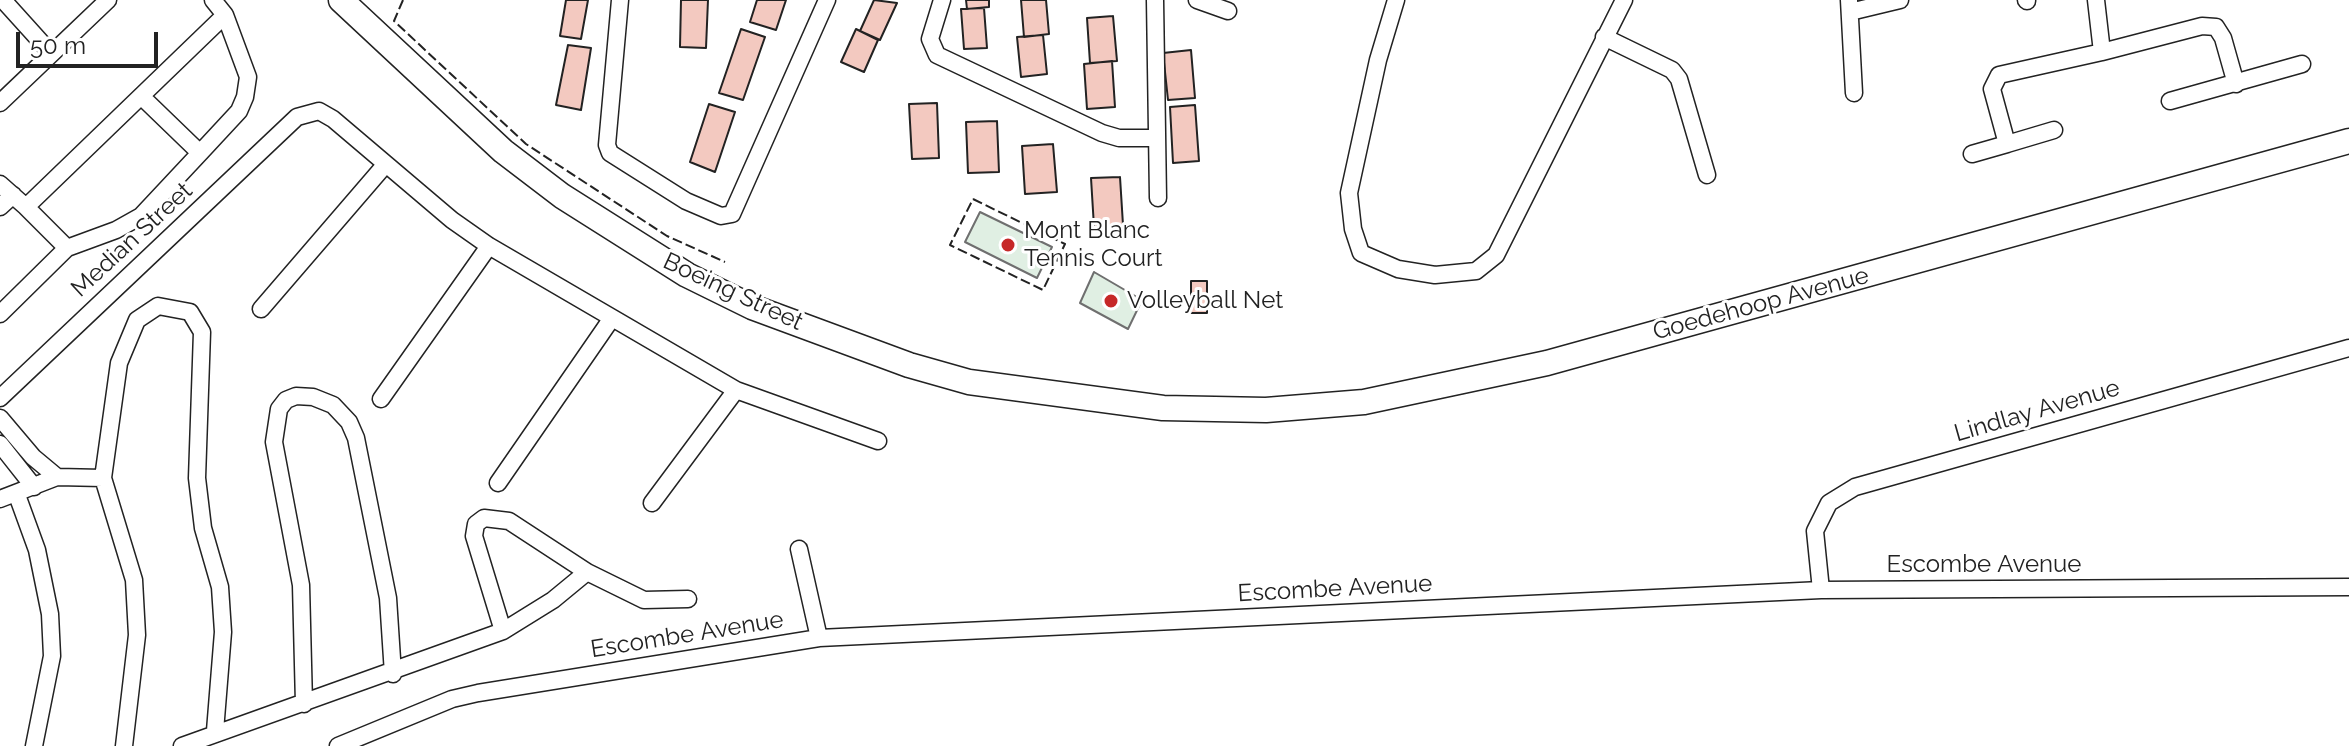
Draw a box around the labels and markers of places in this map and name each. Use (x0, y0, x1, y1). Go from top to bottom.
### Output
place label: Mont Blanc Tennis Court (1024, 217, 1162, 273)
marker: Mont Blanc Tennis Court (999, 236, 1017, 254)
place label: Volleyball Net (1127, 287, 1283, 315)
marker: Volleyball Net (1102, 292, 1120, 310)

